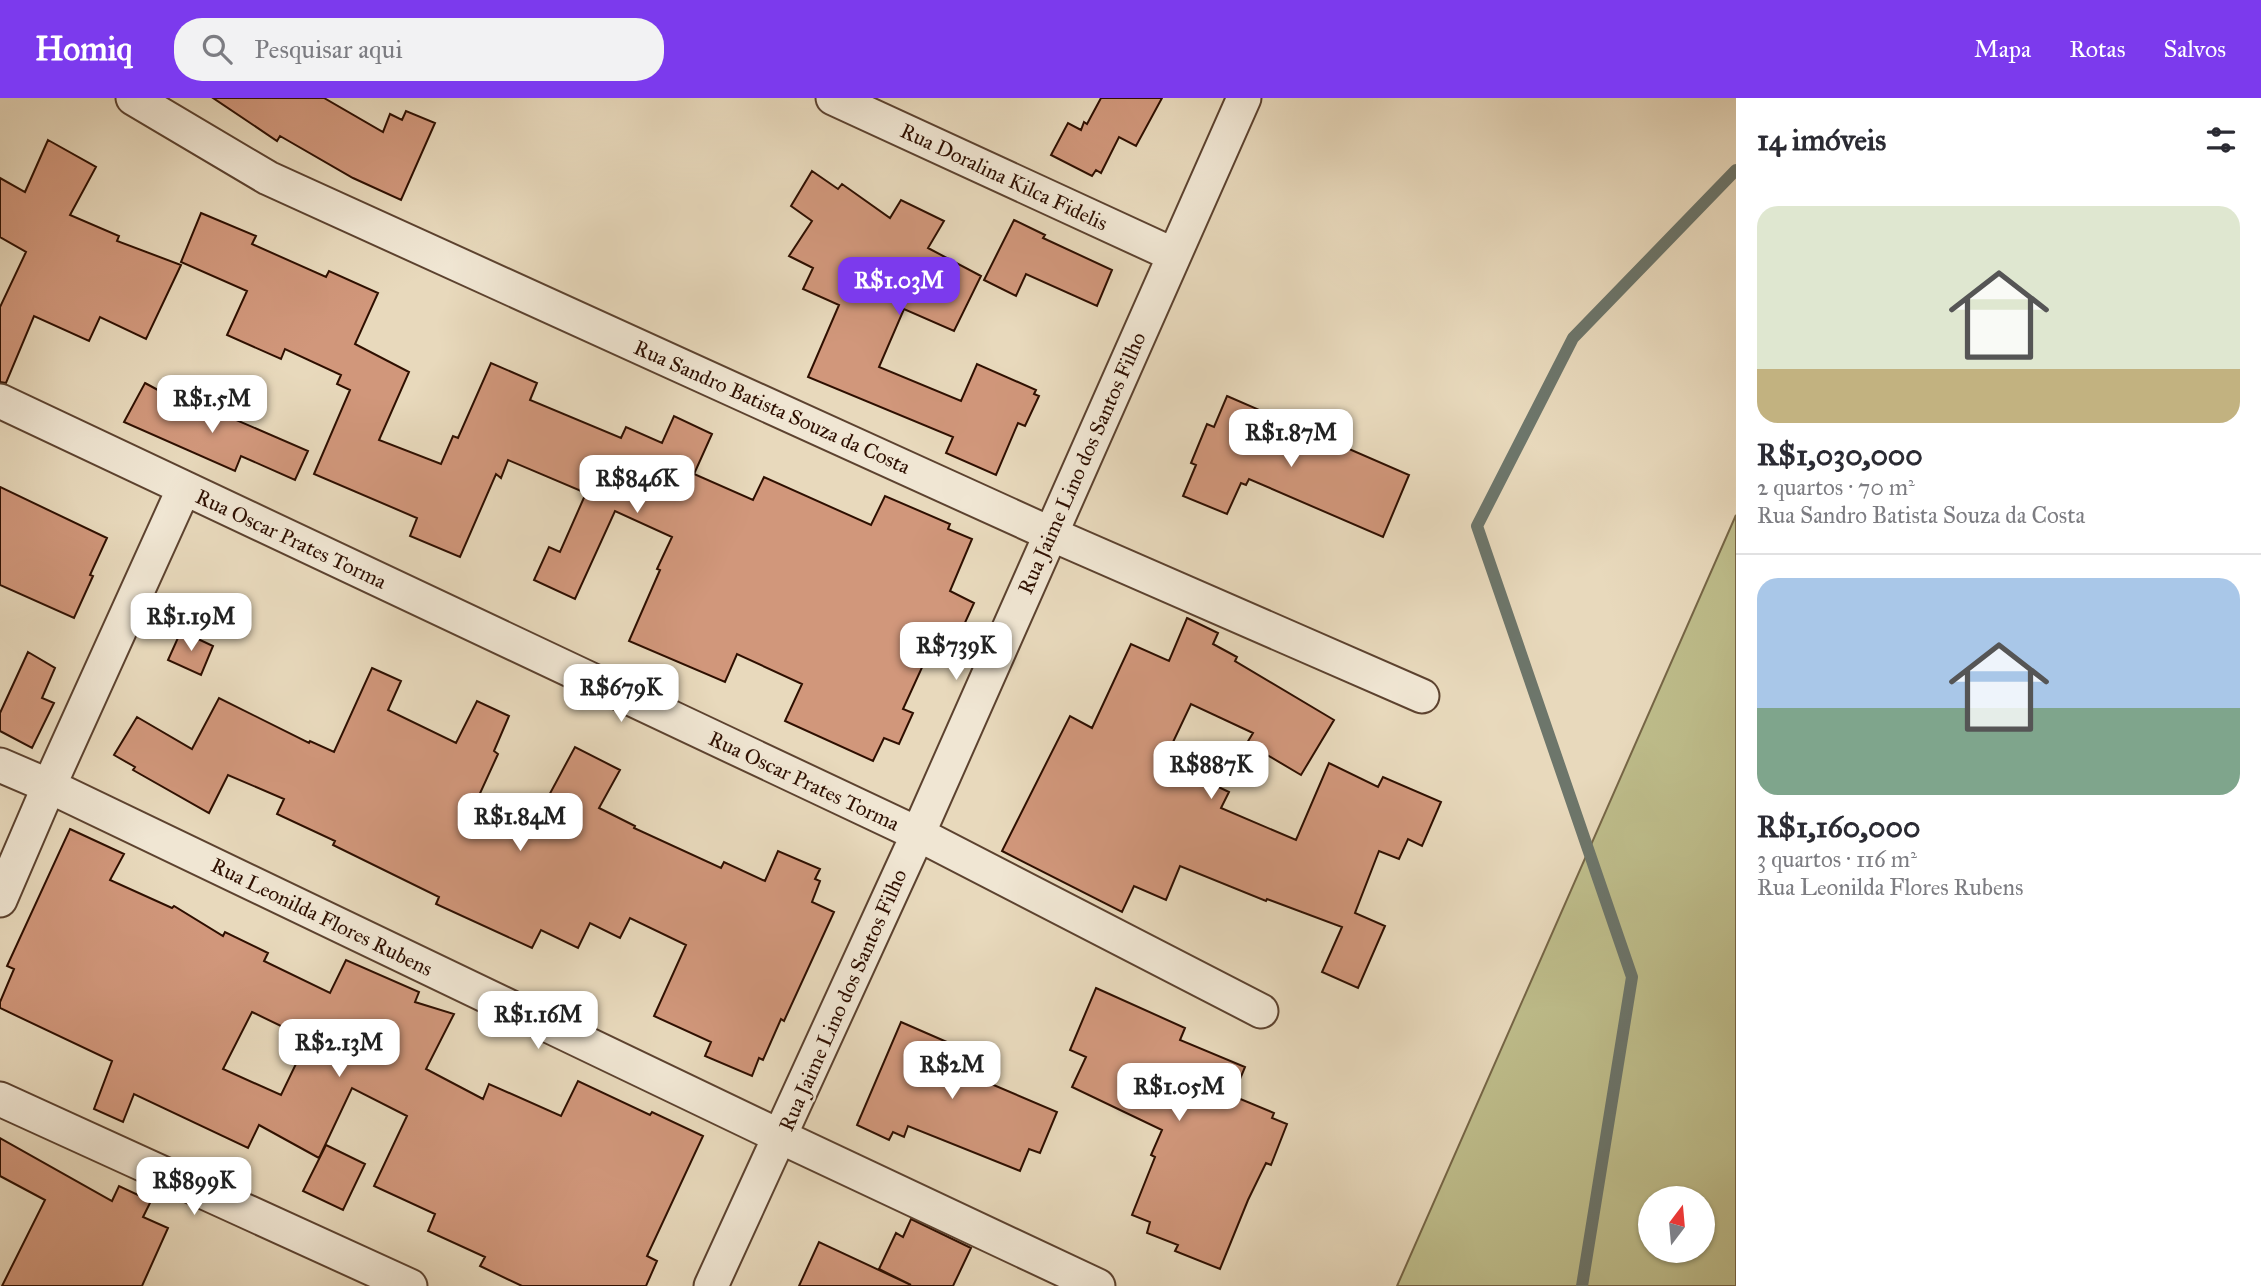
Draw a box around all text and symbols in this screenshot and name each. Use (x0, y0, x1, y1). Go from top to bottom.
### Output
search box (174, 18, 664, 81)
text: Homiq (35, 29, 132, 69)
icon: search (198, 30, 236, 68)
text: Pesquisar aqui (254, 33, 403, 65)
text: Mapa (1974, 34, 2031, 64)
text: Rotas (2069, 34, 2125, 64)
text: Salvos (2163, 34, 2226, 64)
street label: Rua Doralina Kilca Fidelis (896, 118, 1112, 236)
icon: filters (2202, 121, 2240, 159)
text: 14 imóveis (1757, 122, 1886, 158)
icon: home (1936, 252, 2062, 378)
pin: R$1.03M (834, 258, 964, 317)
text: R$1.03M (854, 266, 944, 294)
street label: Rua Jaime Lino dos Santos Filho (1012, 328, 1152, 598)
street label: Rua Sandro Batista Souza da Costa (630, 334, 914, 480)
pin: R$1.5M (155, 376, 269, 435)
text: R$1.5M (173, 384, 251, 412)
pin: R$1.87M (1226, 410, 1356, 469)
text: R$1.87M (1245, 418, 1337, 446)
text: R$1,030,000 (1757, 437, 1923, 473)
pin: R$846K (580, 456, 694, 515)
text: R$846K (595, 464, 679, 492)
text: 2 quartos · 70 m² (1757, 473, 1915, 501)
street label: Rua Oscar Prates Torma (191, 483, 391, 595)
text: Rua Sandro Batista Souza da Costa (1757, 501, 2085, 529)
pin: R$1.19M (126, 594, 256, 653)
text: R$1.19M (147, 602, 235, 630)
pin: R$739K (899, 622, 1013, 682)
icon: home (1936, 624, 2062, 750)
text: R$739K (916, 631, 996, 659)
pin: R$679K (564, 664, 678, 724)
text: R$679K (580, 673, 662, 701)
street label: Rua Oscar Prates Torma (704, 725, 904, 837)
pin: R$887K (1154, 742, 1268, 801)
text: R$887K (1169, 750, 1253, 778)
pin: R$1.84M (455, 794, 585, 853)
text: R$1.84M (474, 802, 566, 830)
text: R$1,160,000 (1757, 809, 1920, 845)
text: 3 quartos · 116 m² (1757, 845, 1917, 873)
street label: Rua Leonilda Flores Rubens (207, 852, 437, 982)
street label: Rua Jaime Lino dos Santos Filho (773, 865, 913, 1135)
text: Rua Leonilda Flores Rubens (1757, 873, 2023, 901)
pin: R$1.16M (473, 992, 603, 1051)
text: R$1.16M (494, 1000, 582, 1028)
pin: R$2.13M (274, 1020, 404, 1079)
text: R$2.13M (295, 1028, 383, 1056)
pin: R$2M (911, 1042, 993, 1101)
text: R$2M (919, 1050, 985, 1078)
pin: R$1.05M (1114, 1063, 1244, 1123)
text: R$1.05M (1133, 1072, 1225, 1100)
pin: R$899K (137, 1158, 251, 1217)
text: R$899K (152, 1166, 236, 1194)
north arrow (1638, 1186, 1715, 1264)
map controls (1638, 1186, 1715, 1263)

